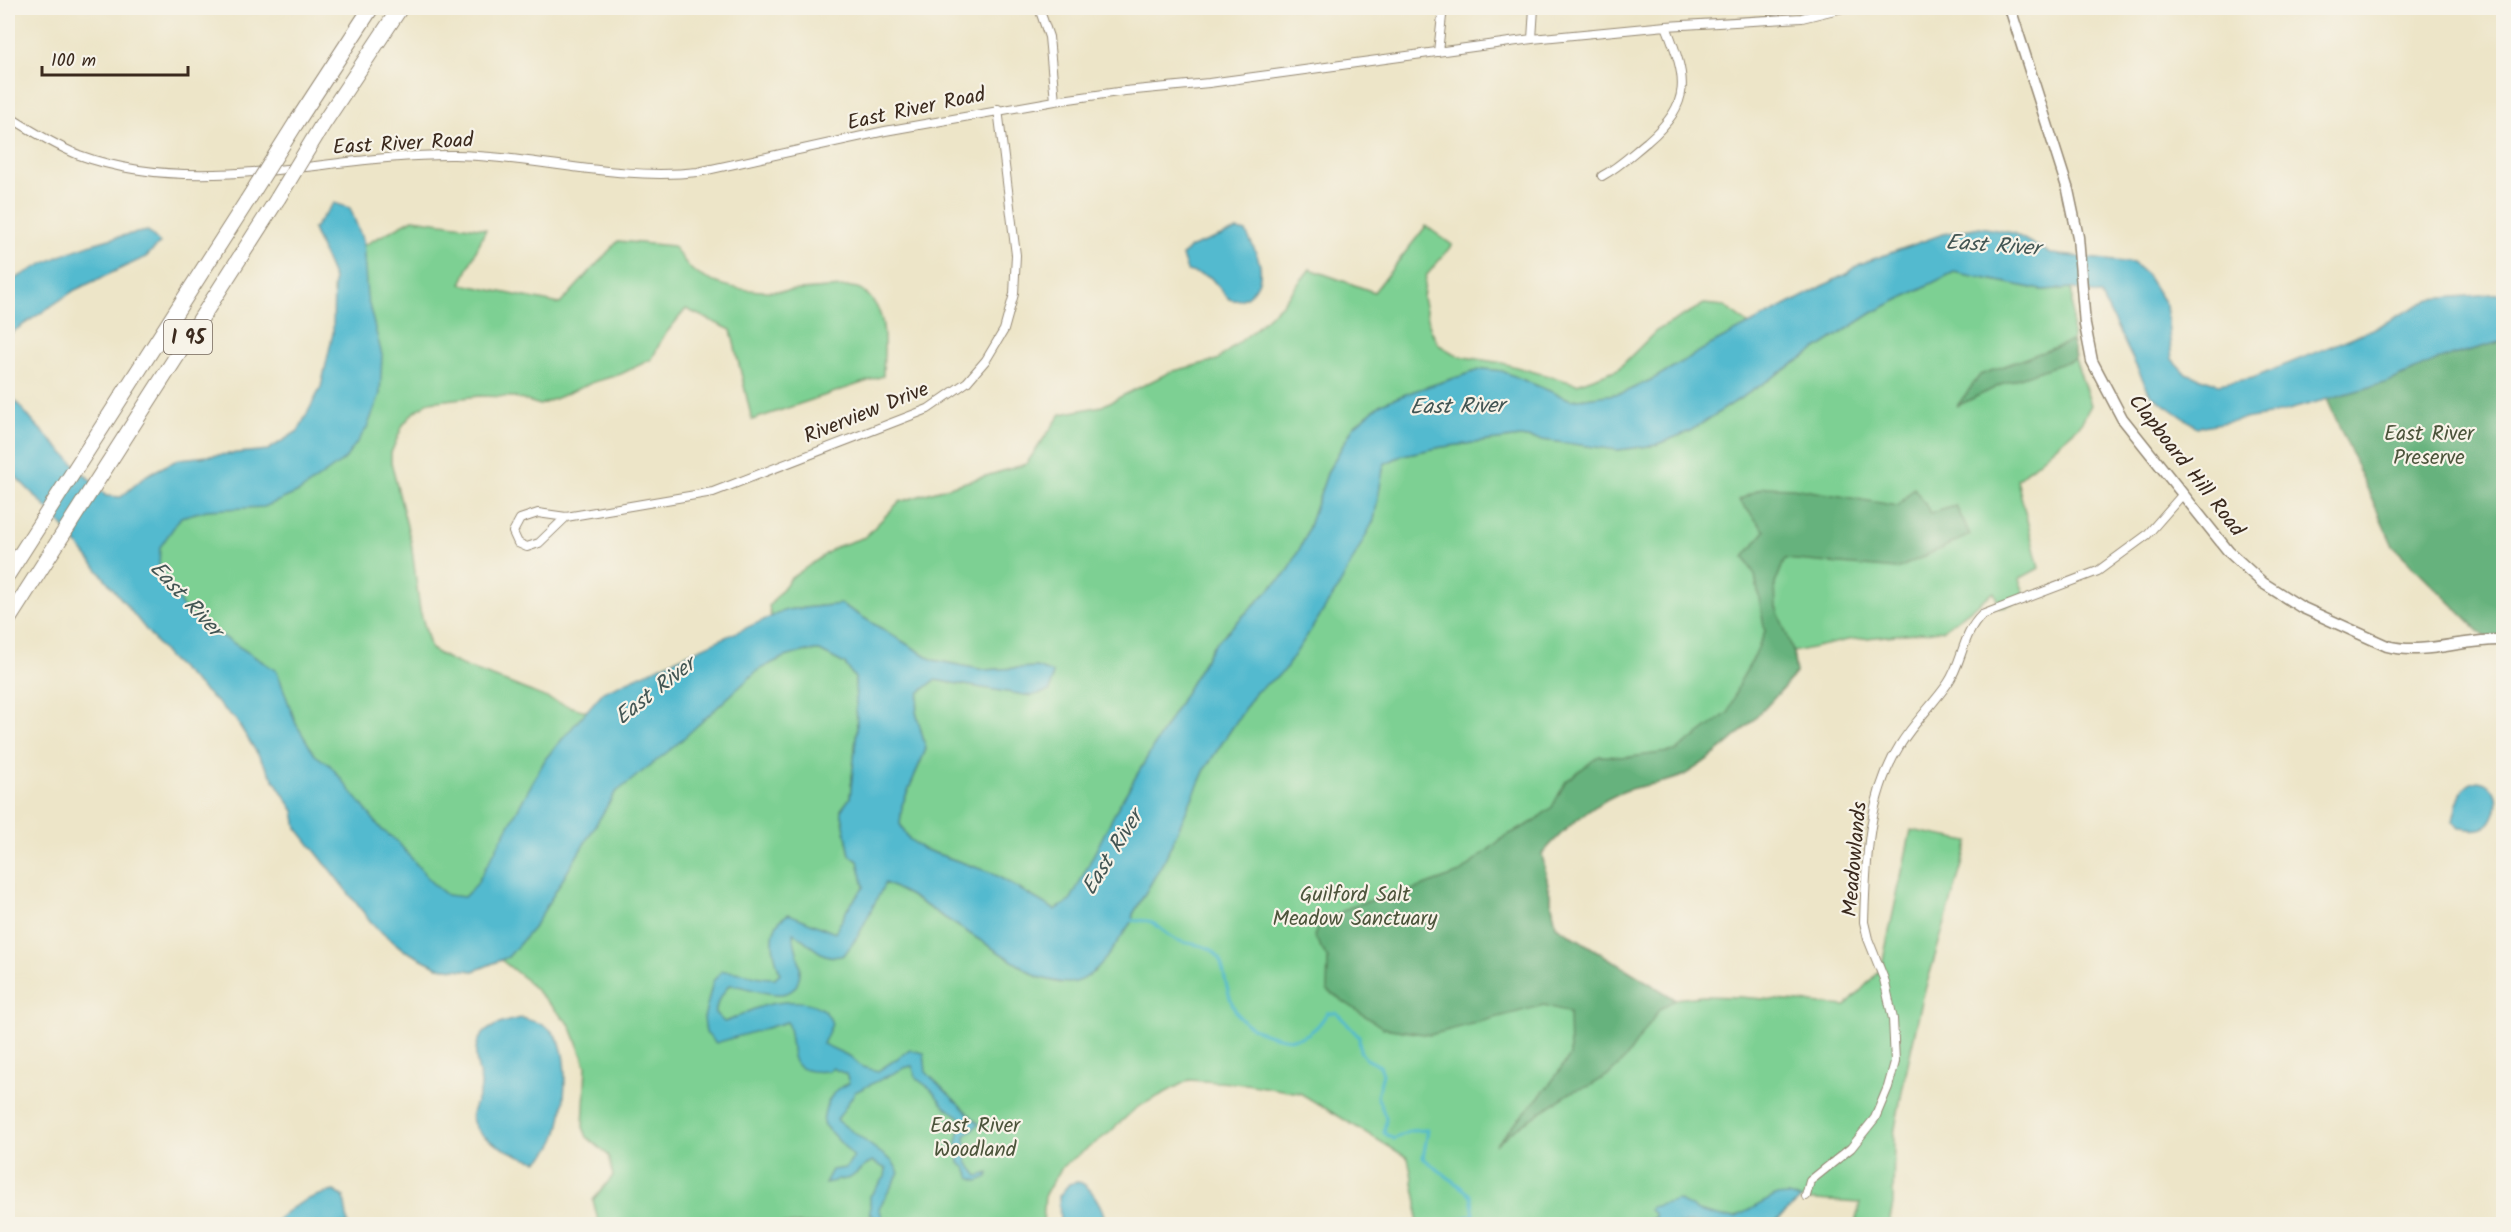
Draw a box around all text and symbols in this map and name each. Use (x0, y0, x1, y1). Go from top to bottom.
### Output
scale bar (42, 39, 188, 77)
text: 100 m (51, 47, 96, 76)
street label: East River Road (844, 79, 989, 140)
street label: East River Road (332, 124, 475, 165)
water label: East River (1944, 226, 2046, 268)
road number: I 95 (164, 320, 212, 354)
street label: Riverview Drive (799, 373, 935, 453)
street label: Clapboard Hill Road (2119, 387, 2253, 545)
water label: East River (1410, 389, 1509, 426)
park label: East River Preserve (2384, 418, 2475, 475)
water label: East River (140, 553, 233, 650)
water label: East River (608, 646, 707, 735)
water label: East River (1073, 800, 1155, 903)
street label: Meadowlands (1834, 800, 1877, 918)
park label: Guilford Salt Meadow Sanctuary (1273, 879, 1438, 936)
park label: East River Woodland (930, 1110, 1021, 1167)

